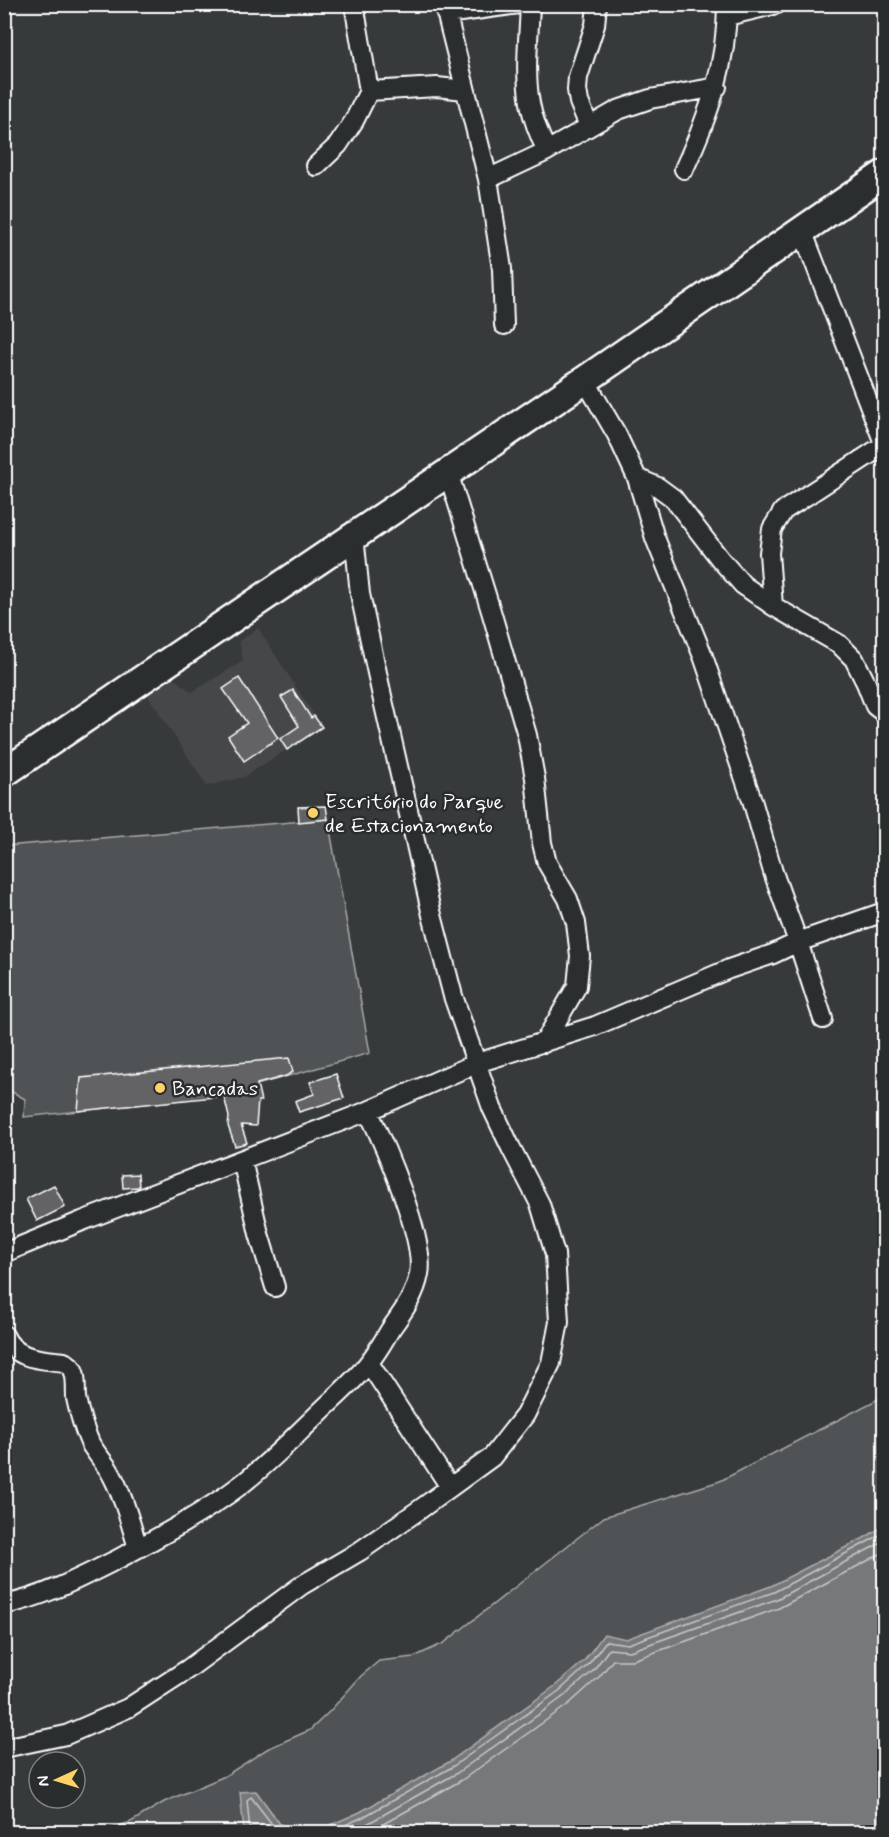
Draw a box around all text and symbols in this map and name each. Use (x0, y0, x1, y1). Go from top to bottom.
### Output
place label: Escritório do Parque de Estacionamento (325, 788, 504, 840)
marker: Escritório do Parque de Estacionamento (306, 806, 320, 820)
place label: Bancadas (172, 1075, 258, 1103)
marker: Bancadas (153, 1081, 167, 1095)
north arrow (27, 1750, 87, 1810)
text: N (33, 1775, 54, 1787)

